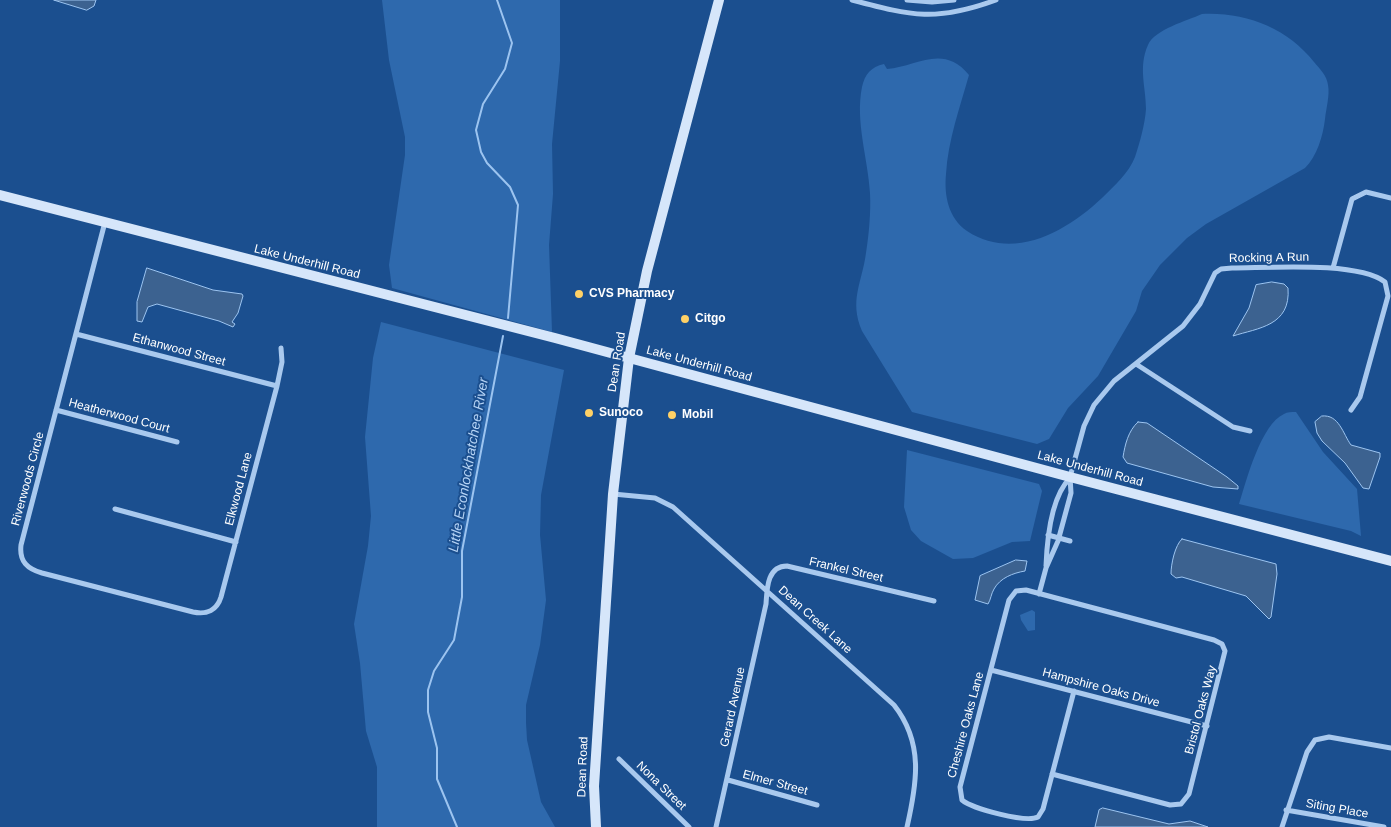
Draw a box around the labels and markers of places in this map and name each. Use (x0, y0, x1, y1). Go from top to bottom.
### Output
place label: CVS Pharmacy (589, 287, 674, 301)
marker: CVS Pharmacy (573, 288, 585, 300)
place label: Citgo (695, 312, 726, 326)
marker: Citgo (679, 313, 691, 325)
place label: Sunoco (599, 406, 643, 420)
marker: Sunoco (583, 407, 595, 419)
place label: Mobil (682, 408, 713, 422)
marker: Mobil (666, 409, 678, 421)

